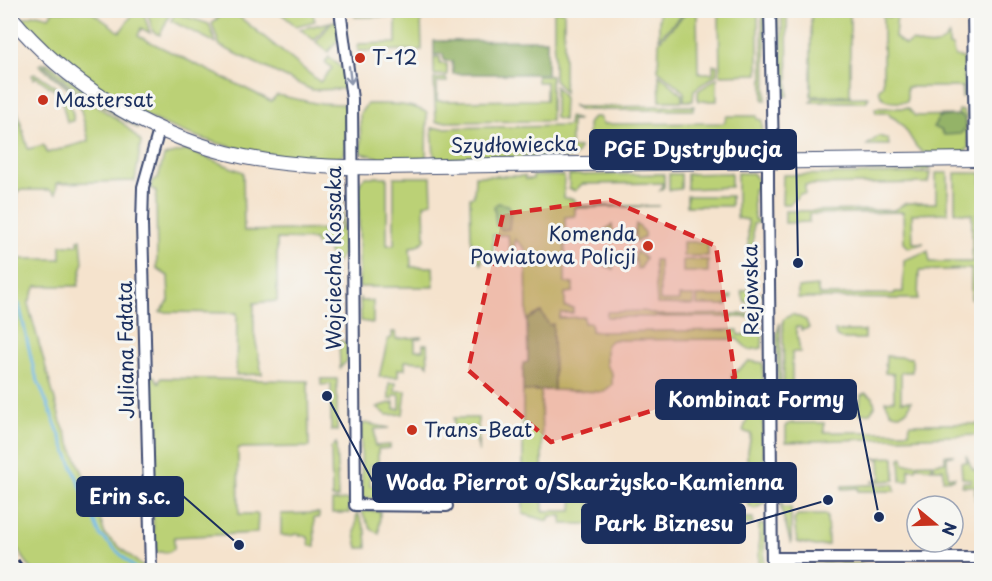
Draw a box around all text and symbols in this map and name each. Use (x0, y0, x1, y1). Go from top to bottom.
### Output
place label: T-12 (372, 42, 417, 72)
marker: T-12 (353, 51, 367, 65)
one-way arrow (344, 65, 355, 85)
place label: Mastersat (55, 84, 154, 114)
marker: Mastersat (36, 93, 50, 107)
street label: Szydłowiecka (450, 128, 578, 160)
callout: PGE Dystrybucja (590, 130, 796, 169)
text: PGE Dystrybucja (603, 132, 783, 164)
street label: Wojciecha Kossaka (318, 166, 348, 350)
place label: Komenda Powiatowa Policji (470, 218, 637, 271)
marker: Komenda Powiatowa Policji (641, 239, 655, 253)
street label: Rejowska (734, 244, 766, 336)
street label: Juliana Fałata (109, 280, 141, 419)
callout: Kombinat Formy (656, 380, 856, 419)
text: Kombinat Formy (668, 382, 844, 414)
place label: Trans-Beat (424, 414, 532, 444)
marker: Trans-Beat (405, 423, 419, 437)
callout: Woda Pierrot o/Skarżysko-Kamienna (373, 463, 796, 502)
text: Woda Pierrot o/Skarżysko-Kamienna (386, 465, 784, 497)
callout: Erin s.c. (77, 477, 183, 516)
text: Erin s.c. (89, 479, 171, 511)
north arrow (905, 494, 965, 554)
callout: Park Biznesu (582, 504, 745, 543)
text: Park Biznesu (594, 506, 734, 538)
text: N (937, 519, 964, 539)

